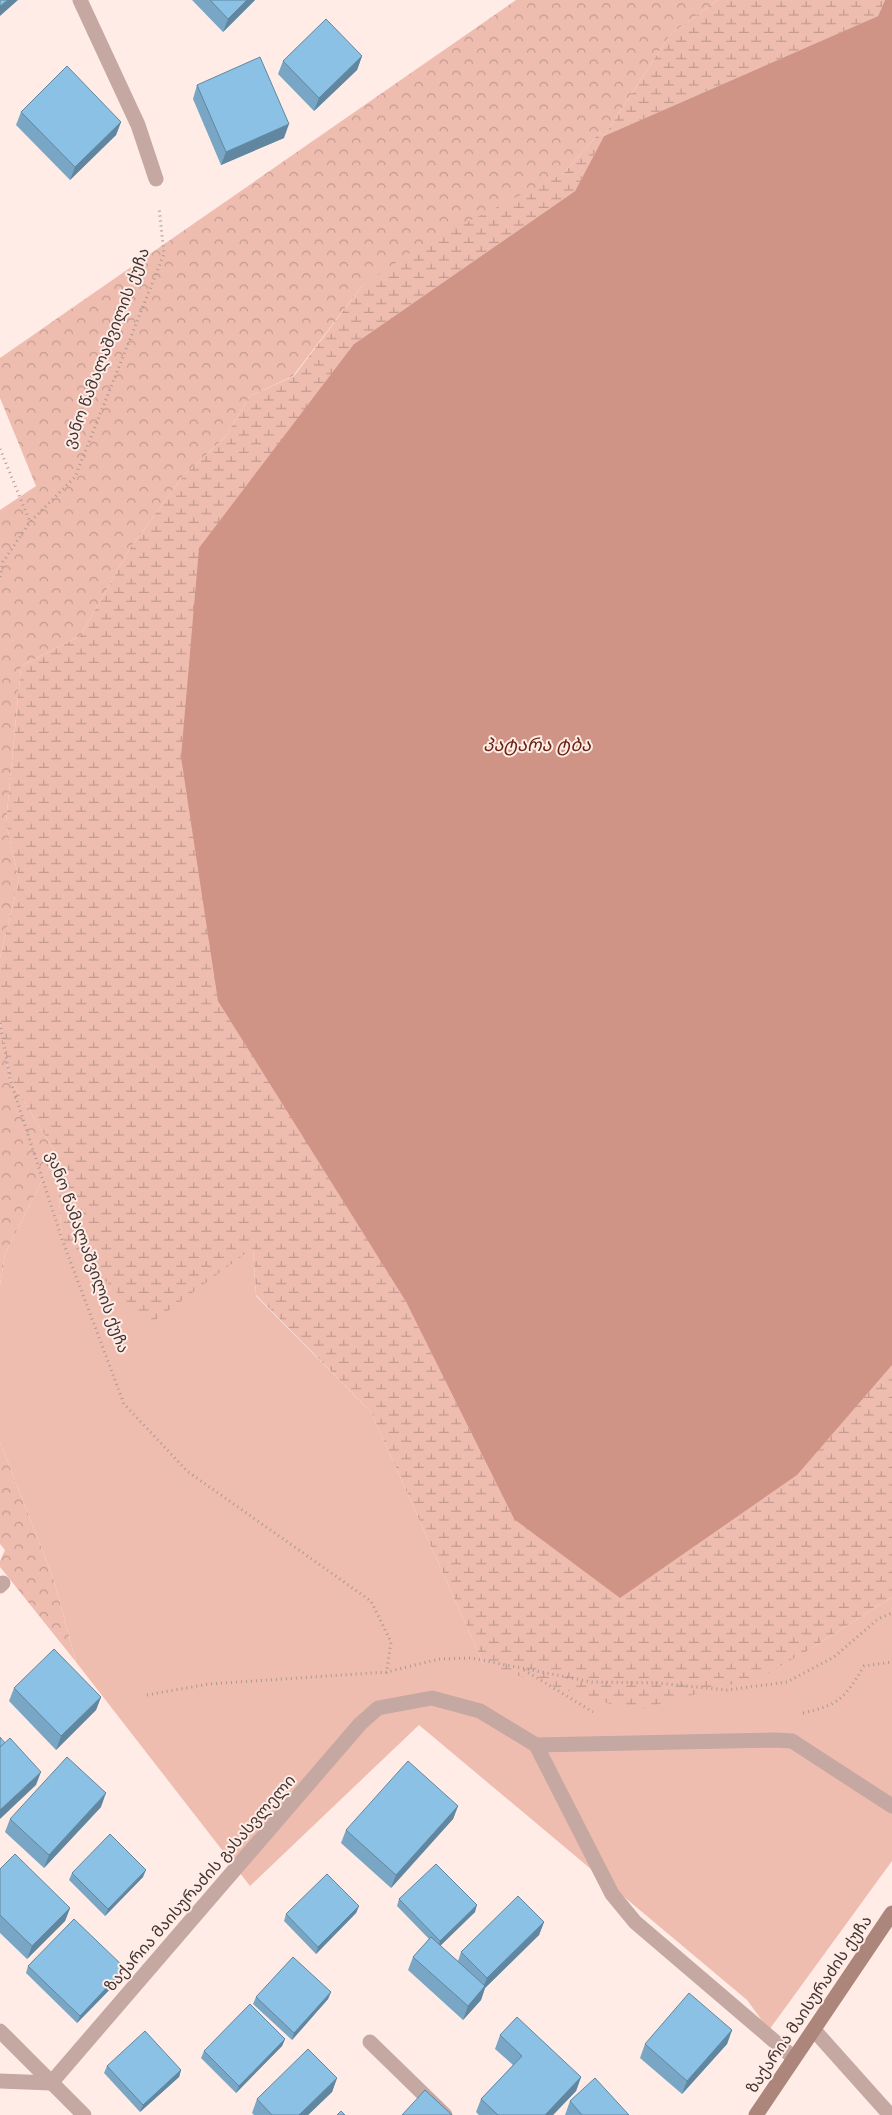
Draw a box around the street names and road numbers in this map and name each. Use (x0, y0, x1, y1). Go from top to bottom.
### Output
street label: ვანო წამალაშვილის ქუჩა (58, 245, 154, 451)
street label: ვანო წამალაშვილის ქუჩა (42, 1148, 134, 1356)
street label: ზაქარია მაისურაძის გასასვლელი (100, 1770, 300, 1996)
street label: ზაქარია მაისურაძის ქუჩა (742, 1911, 876, 2097)

